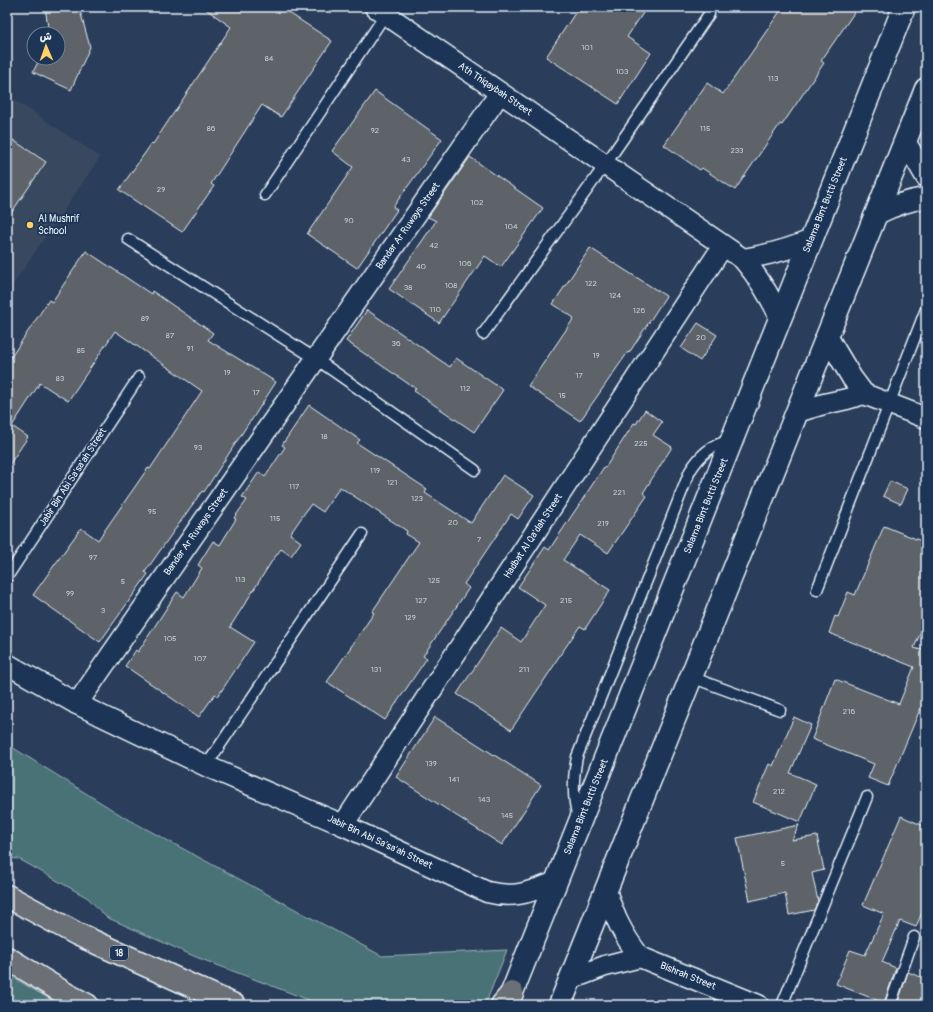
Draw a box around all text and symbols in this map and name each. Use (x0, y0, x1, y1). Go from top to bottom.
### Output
north arrow (26, 26, 66, 66)
text: ش (39, 30, 52, 43)
house number: 101 (581, 43, 593, 52)
house number: 84 (265, 54, 274, 63)
street label: Ath Thiqaybah Street (456, 60, 535, 119)
house number: 103 (615, 67, 629, 76)
house number: 113 (768, 74, 779, 83)
house number: 86 (207, 124, 216, 133)
house number: 115 (700, 124, 710, 133)
house number: 92 (371, 126, 380, 135)
house number: 233 (730, 146, 744, 155)
house number: 43 (401, 155, 411, 164)
street label: Salama Bint Butti Street (800, 155, 850, 255)
street label: Bandar Ar Ruways Street (373, 179, 443, 272)
house number: 29 (157, 185, 165, 194)
house number: 102 (470, 198, 484, 207)
place label: Al Mushrif School (38, 213, 80, 237)
house number: 90 (344, 216, 354, 225)
marker: Al Mushrif School (25, 220, 35, 230)
house number: 104 (504, 222, 518, 231)
house number: 42 (429, 241, 439, 250)
house number: 106 (458, 259, 472, 268)
house number: 40 (416, 262, 427, 271)
house number: 122 (585, 279, 598, 288)
house number: 108 (445, 281, 457, 290)
house number: 38 (404, 283, 412, 292)
house number: 124 (609, 291, 621, 300)
house number: 110 (429, 305, 441, 314)
house number: 126 (633, 306, 645, 315)
house number: 89 (141, 314, 149, 323)
house number: 87 (166, 331, 175, 340)
house number: 20 (696, 333, 707, 342)
house number: 36 (391, 339, 401, 348)
house number: 91 (186, 344, 194, 353)
house number: 85 (77, 346, 85, 355)
house number: 19 (592, 351, 600, 360)
house number: 19 (223, 368, 231, 377)
house number: 17 (575, 371, 583, 380)
house number: 83 (56, 374, 65, 383)
house number: 112 (460, 384, 471, 393)
house number: 17 (252, 388, 260, 397)
house number: 15 (558, 391, 566, 400)
street label: Jabir Bin Abi Sa'sa'ah Street (37, 425, 110, 528)
house number: 18 (320, 432, 328, 441)
house number: 225 (634, 439, 648, 448)
house number: 93 (194, 443, 203, 452)
street label: Salama Bint Butti Street (681, 456, 731, 556)
house number: 119 (370, 466, 380, 475)
house number: 121 (387, 478, 397, 487)
house number: 117 (289, 482, 300, 491)
street label: Bandar Ar Ruways Street (161, 485, 231, 578)
house number: 221 (613, 488, 625, 497)
street label: Hadbat Al Qa'dah Street (501, 491, 565, 581)
house number: 123 (411, 494, 423, 503)
house number: 95 (148, 507, 156, 516)
house number: 115 (270, 514, 280, 523)
house number: 20 (448, 518, 459, 527)
house number: 219 (597, 519, 609, 528)
house number: 7 (477, 535, 482, 544)
house number: 97 (89, 553, 98, 562)
house number: 113 (235, 575, 246, 584)
house number: 125 (428, 576, 440, 585)
house number: 5 (121, 577, 125, 586)
house number: 99 (66, 589, 74, 598)
house number: 127 (415, 596, 428, 605)
house number: 215 (560, 596, 572, 605)
house number: 3 (101, 606, 106, 615)
house number: 129 (404, 613, 416, 622)
house number: 105 (164, 634, 176, 643)
house number: 107 (194, 654, 207, 663)
house number: 131 (371, 665, 381, 674)
house number: 211 (519, 665, 529, 674)
house number: 216 (843, 707, 855, 716)
street label: Salama Bint Butti Street (561, 757, 611, 857)
house number: 139 (425, 759, 437, 768)
house number: 141 (449, 775, 459, 784)
house number: 212 (773, 787, 786, 796)
house number: 143 (478, 795, 491, 804)
house number: 145 (501, 811, 513, 820)
street label: Jabir Bin Abi Sa'sa'ah Street (326, 812, 435, 872)
house number: 5 (781, 859, 785, 868)
road number: 18 (110, 946, 128, 960)
street label: Bishrah Street (658, 959, 718, 993)

